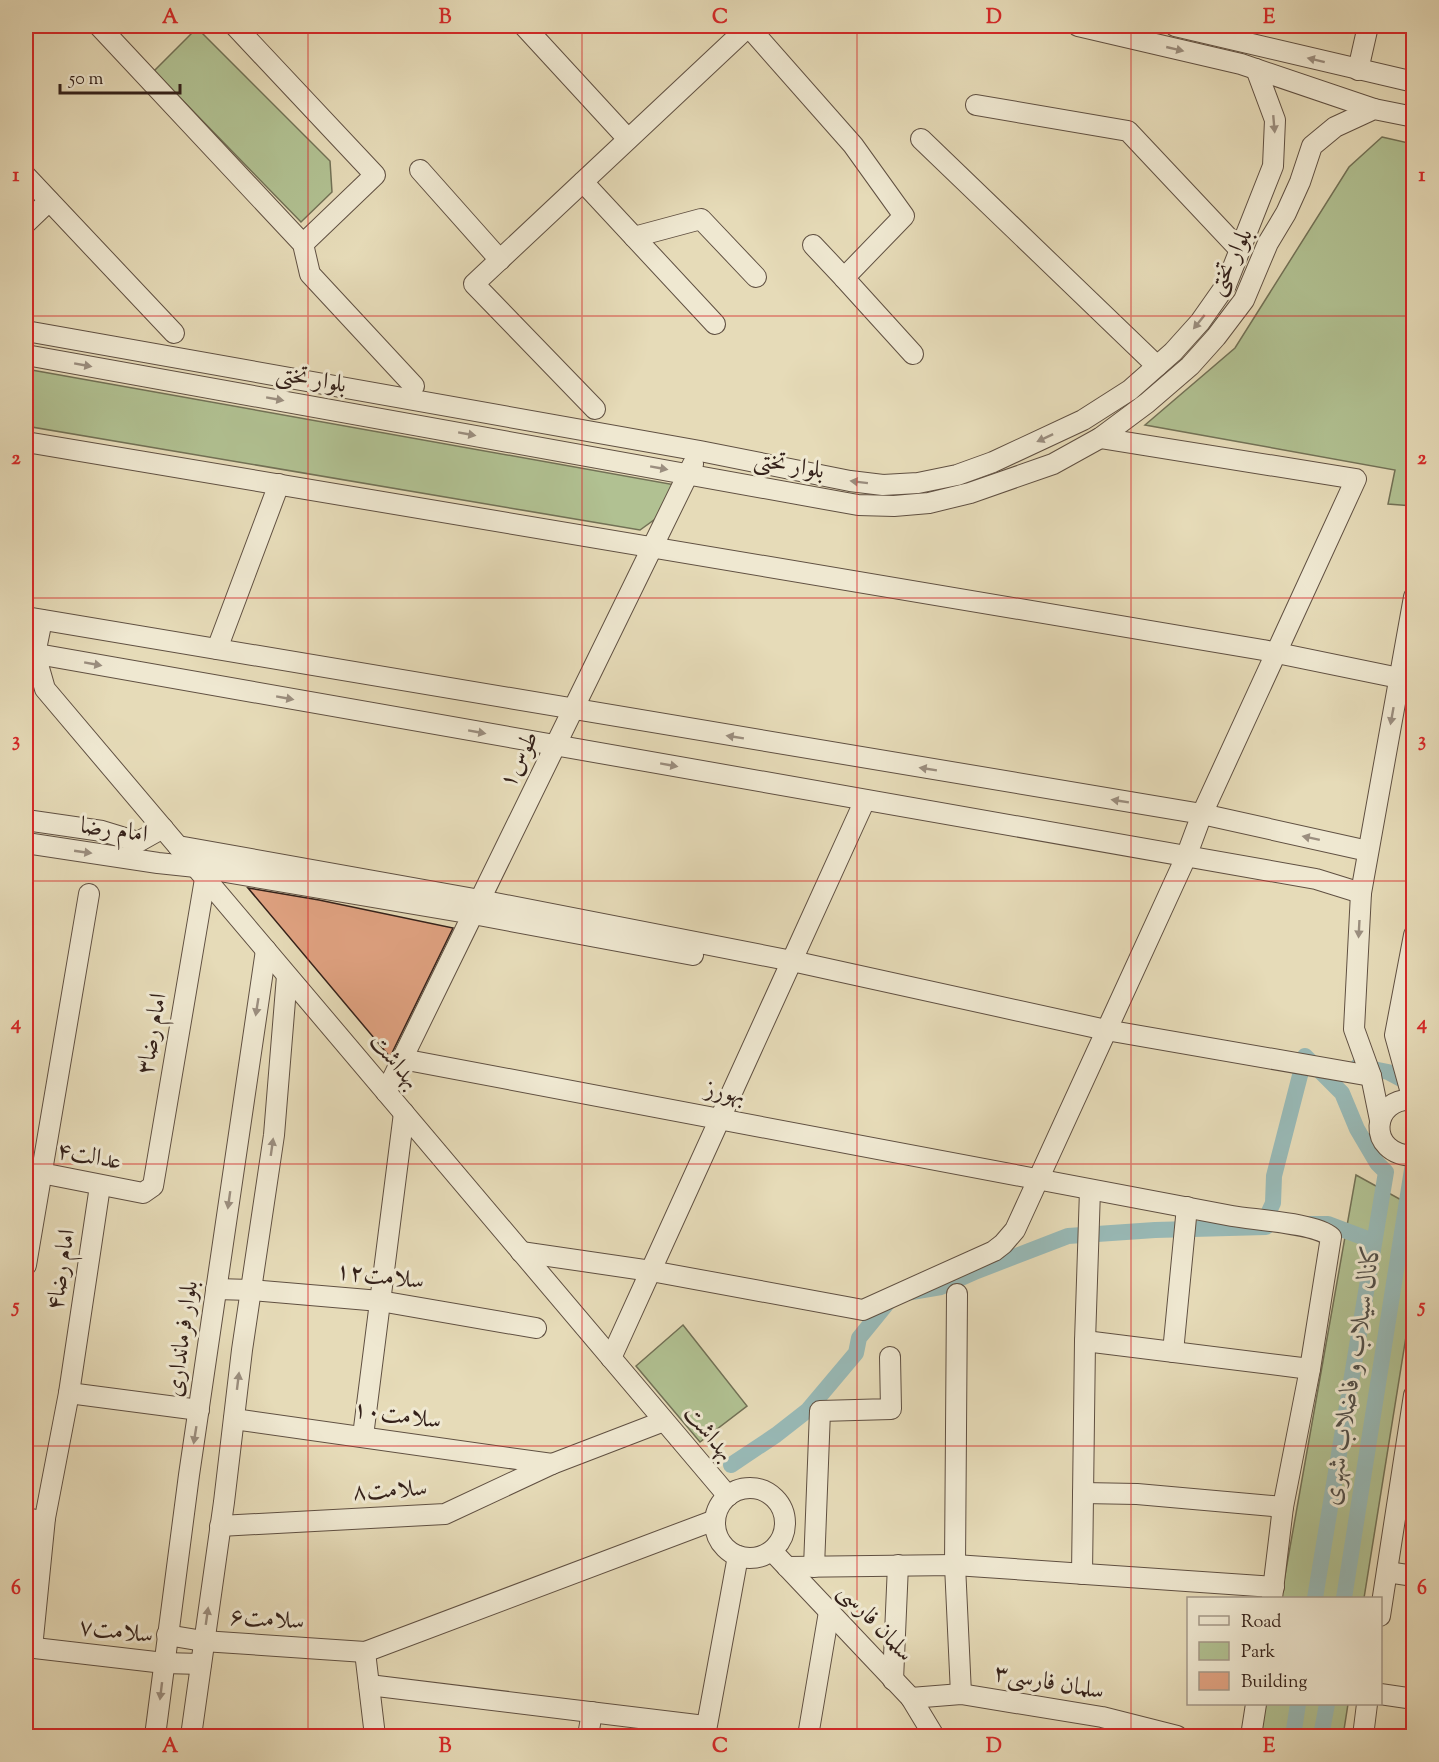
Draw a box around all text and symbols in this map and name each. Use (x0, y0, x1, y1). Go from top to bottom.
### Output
text: A (162, 4, 179, 33)
text: B (439, 4, 452, 33)
text: C (712, 4, 728, 33)
text: D (986, 4, 1002, 33)
text: E (1263, 4, 1276, 33)
one-way arrow (1166, 44, 1185, 54)
one-way arrow (1306, 54, 1325, 64)
scale bar (60, 57, 180, 95)
text: 50 m (68, 67, 104, 93)
one-way arrow (1269, 115, 1279, 134)
text: 1 (13, 162, 20, 191)
text: 1 (1419, 162, 1426, 191)
street label: بلوار تختی (1200, 223, 1262, 301)
one-way arrow (1193, 314, 1206, 330)
street label: بلوار تختی (273, 357, 349, 403)
one-way arrow (74, 361, 93, 370)
one-way arrow (266, 395, 285, 404)
one-way arrow (458, 430, 477, 439)
one-way arrow (1036, 433, 1054, 443)
street label: بلوار تختی (751, 443, 827, 489)
text: 2 (11, 445, 21, 474)
text: 2 (1417, 445, 1427, 474)
one-way arrow (650, 464, 669, 473)
one-way arrow (849, 478, 868, 487)
one-way arrow (83, 660, 102, 669)
one-way arrow (275, 694, 294, 703)
one-way arrow (1387, 707, 1396, 726)
street label: طوس۱ (492, 726, 548, 794)
text: 3 (12, 727, 20, 756)
text: 3 (1418, 727, 1426, 756)
one-way arrow (467, 728, 486, 737)
one-way arrow (726, 732, 745, 741)
one-way arrow (659, 761, 678, 770)
one-way arrow (918, 764, 937, 773)
one-way arrow (1110, 796, 1129, 805)
street label: امام رضا (78, 809, 150, 855)
one-way arrow (1302, 833, 1321, 842)
one-way arrow (74, 848, 93, 857)
one-way arrow (1354, 920, 1363, 939)
street label: امام رضا۳ (129, 991, 179, 1078)
one-way arrow (253, 998, 262, 1017)
text: 4 (10, 1010, 21, 1039)
text: 4 (1416, 1010, 1427, 1039)
street label: بهداشت (360, 1027, 428, 1097)
street label: بهورز (700, 1072, 748, 1114)
street label: عدالت۴ (54, 1134, 124, 1180)
one-way arrow (268, 1137, 277, 1156)
one-way arrow (224, 1191, 233, 1210)
street label: امام رضا۴ (39, 1227, 87, 1313)
water label: کانال سیلاب و فاضلاب شهری (1314, 1240, 1392, 1508)
street label: سلامت۱۲ (334, 1255, 426, 1299)
street label: بلوار فرمانداری (158, 1279, 208, 1399)
text: 5 (11, 1293, 20, 1322)
text: 5 (1417, 1293, 1426, 1322)
one-way arrow (234, 1372, 243, 1391)
street label: سلامت۱۰ (351, 1393, 443, 1439)
street label: بهداشت (674, 1399, 742, 1469)
one-way arrow (190, 1426, 199, 1445)
street label: سلامت۸ (352, 1472, 428, 1510)
text: 6 (11, 1575, 21, 1604)
text: 6 (1417, 1575, 1427, 1604)
street label: سلمان فارسی (829, 1576, 921, 1670)
legend (1187, 1597, 1382, 1705)
street label: سلامت۶ (229, 1600, 305, 1640)
one-way arrow (203, 1606, 212, 1625)
text: Road (1241, 1610, 1281, 1636)
street label: سلامت۷ (77, 1611, 155, 1653)
text: Park (1241, 1640, 1276, 1666)
street label: سلمان فارسی۳ (991, 1657, 1107, 1709)
text: Building (1241, 1670, 1307, 1696)
one-way arrow (156, 1681, 165, 1700)
text: A (162, 1733, 179, 1762)
text: B (439, 1733, 452, 1762)
text: C (712, 1733, 728, 1762)
text: D (986, 1733, 1002, 1762)
text: E (1263, 1733, 1276, 1762)

